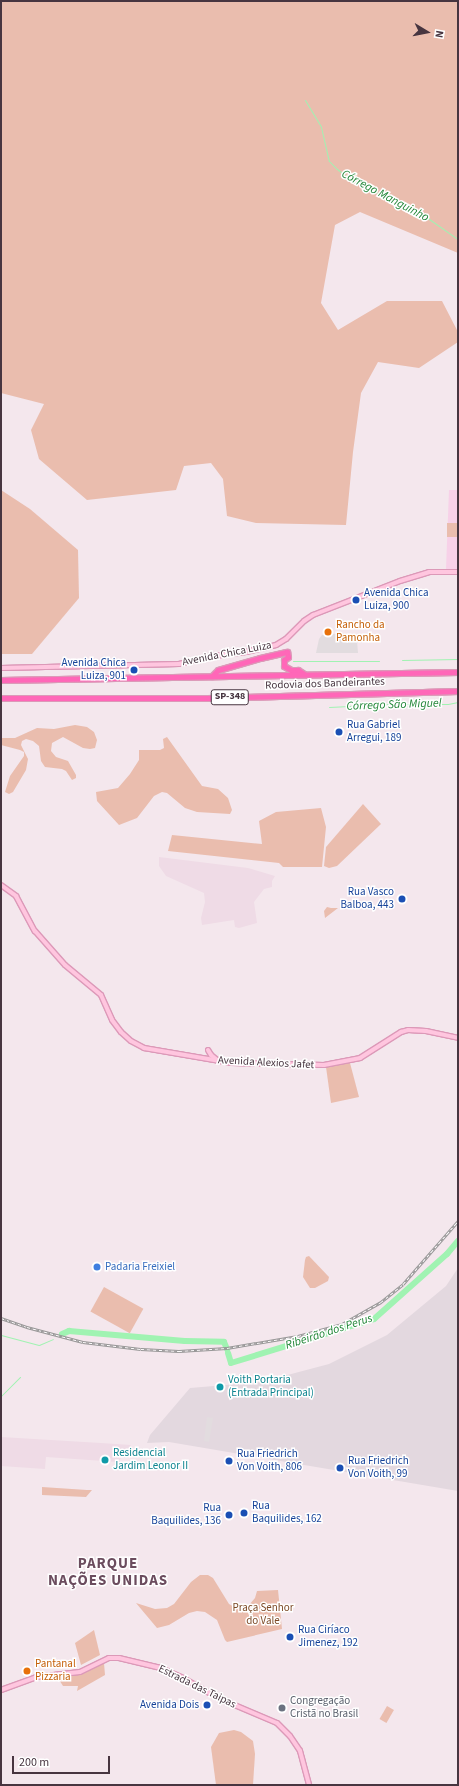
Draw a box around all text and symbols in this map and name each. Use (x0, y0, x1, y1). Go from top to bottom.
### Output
north arrow (407, 12, 447, 52)
text: N (431, 29, 447, 39)
water label: Córrego Manguinho (339, 167, 431, 225)
place label: Avenida Chica Luiza, 900 (364, 587, 428, 613)
marker: Avenida Chica Luiza, 900 (351, 595, 361, 605)
place label: Rancho da Pamonha (336, 619, 385, 645)
marker: Rancho da Pamonha (323, 627, 333, 637)
street label: Avenida Chica Luiza (181, 639, 273, 669)
place label: Avenida Chica Luiza, 901 (62, 657, 126, 683)
marker: Avenida Chica Luiza, 901 (129, 665, 139, 675)
street label: Rodovia dos Bandeirantes (265, 675, 385, 693)
road number: SP-348 (210, 689, 250, 705)
water label: Córrego São Miguel (346, 696, 442, 714)
place label: Rua Gabriel Arregui, 189 (347, 719, 401, 745)
marker: Rua Gabriel Arregui, 189 (334, 727, 344, 737)
place label: Rua Vasco Balboa, 443 (340, 886, 394, 912)
marker: Rua Vasco Balboa, 443 (397, 894, 407, 904)
street label: Avenida Alexios Jafet (217, 1054, 315, 1072)
place label: Padaria Freixiel (105, 1260, 175, 1274)
marker: Padaria Freixiel (92, 1262, 102, 1272)
water label: Ribeirão dos Perus (284, 1311, 374, 1353)
place label: Voith Portaria (Entrada Principal) (228, 1374, 314, 1400)
marker: Voith Portaria (Entrada Principal) (215, 1382, 225, 1392)
place label: Residencial Jardim Leonor II (113, 1447, 188, 1473)
place label: Rua Friedrich Von Voith, 806 (237, 1448, 302, 1474)
marker: Residencial Jardim Leonor II (100, 1455, 110, 1465)
place label: Rua Friedrich Von Voith, 99 (348, 1455, 409, 1481)
marker: Rua Friedrich Von Voith, 806 (224, 1456, 234, 1466)
marker: Rua Friedrich Von Voith, 99 (335, 1463, 345, 1473)
place label: Rua Baquilides, 162 (252, 1500, 322, 1526)
place label: Rua Baquilides, 136 (151, 1502, 221, 1528)
marker: Rua Baquilides, 162 (239, 1508, 249, 1518)
marker: Rua Baquilides, 136 (224, 1510, 234, 1520)
district label: PARQUE NAÇÕES UNIDAS (48, 1554, 168, 1589)
park label: Praça Senhor do Vale (232, 1602, 294, 1628)
place label: Rua Ciríaco Jimenez, 192 (298, 1624, 358, 1650)
marker: Rua Ciríaco Jimenez, 192 (285, 1632, 295, 1642)
place label: Pantanal Pizzaria (35, 1658, 76, 1684)
street label: Estrada das Taipas (156, 1662, 238, 1712)
marker: Pantanal Pizzaria (22, 1666, 32, 1676)
place label: Congregação Cristã no Brasil (290, 1695, 358, 1721)
place label: Avenida Dois (140, 1698, 199, 1712)
marker: Avenida Dois (202, 1700, 212, 1710)
marker: Congregação Cristã no Brasil (277, 1703, 287, 1713)
scale bar (14, 1748, 112, 1774)
text: 200 m (19, 1754, 49, 1771)

